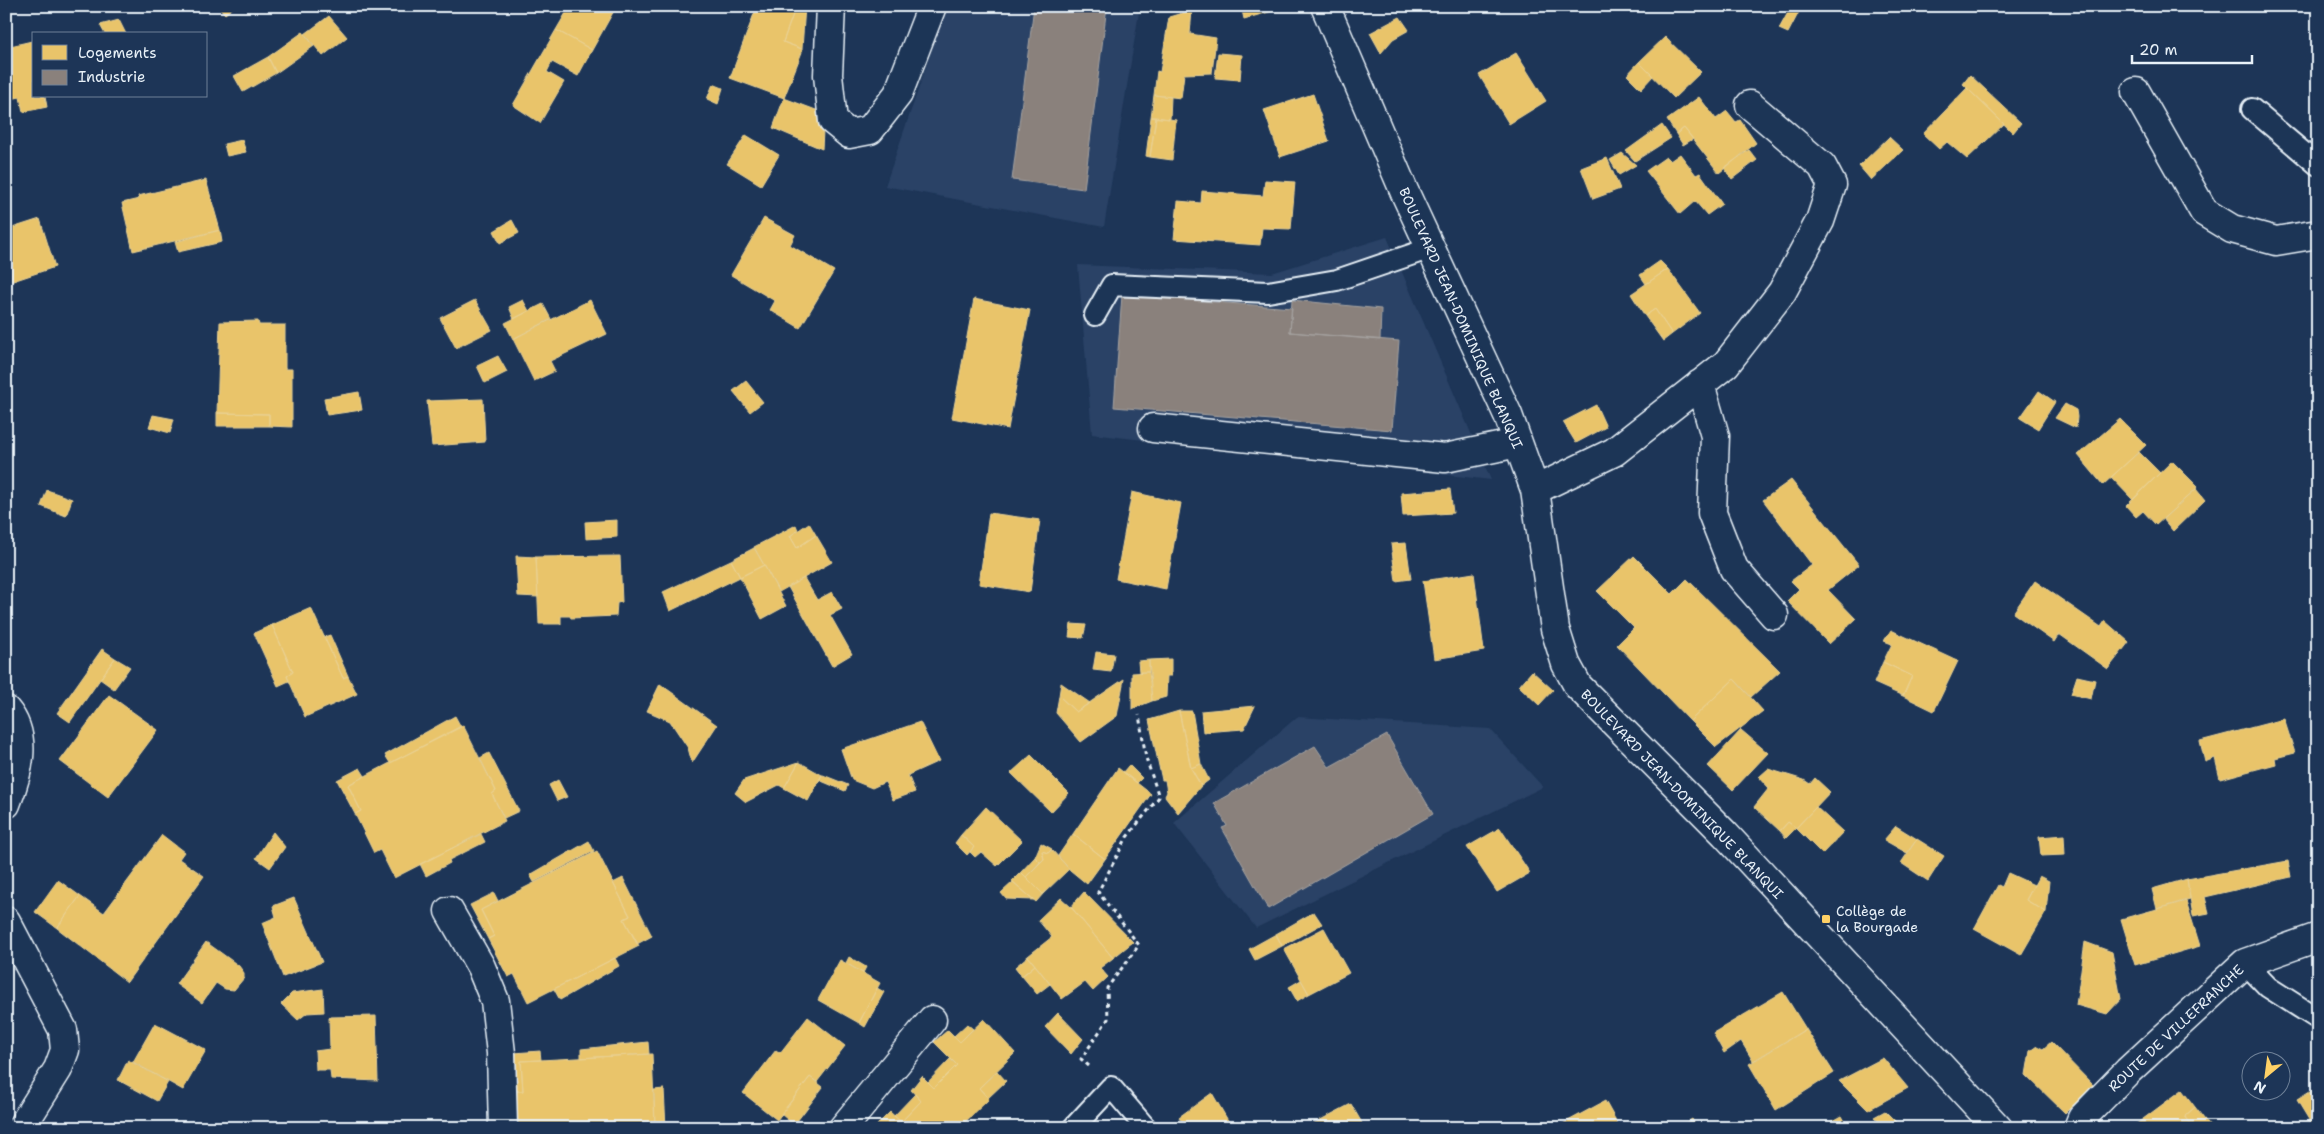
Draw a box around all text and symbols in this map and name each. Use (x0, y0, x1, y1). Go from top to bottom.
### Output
legend (32, 32, 208, 98)
scale bar (2132, 32, 2252, 64)
text: 20 m (2139, 40, 2178, 60)
text: Logements (78, 43, 157, 63)
text: Industrie (78, 67, 145, 87)
street label: BOULEVARD JEAN-DOMINIQUE BLANQUI (1395, 185, 1527, 452)
street label: BOULEVARD JEAN-DOMINIQUE BLANQUI (1577, 686, 1787, 903)
place label: Collège de la Bourgade (1836, 902, 1918, 936)
marker: Collège de la Bourgade (1820, 913, 1832, 925)
street label: ROUTE DE VILLEFRANCHE (2105, 960, 2248, 1095)
north arrow (2242, 1052, 2292, 1102)
text: N (2250, 1077, 2269, 1098)

